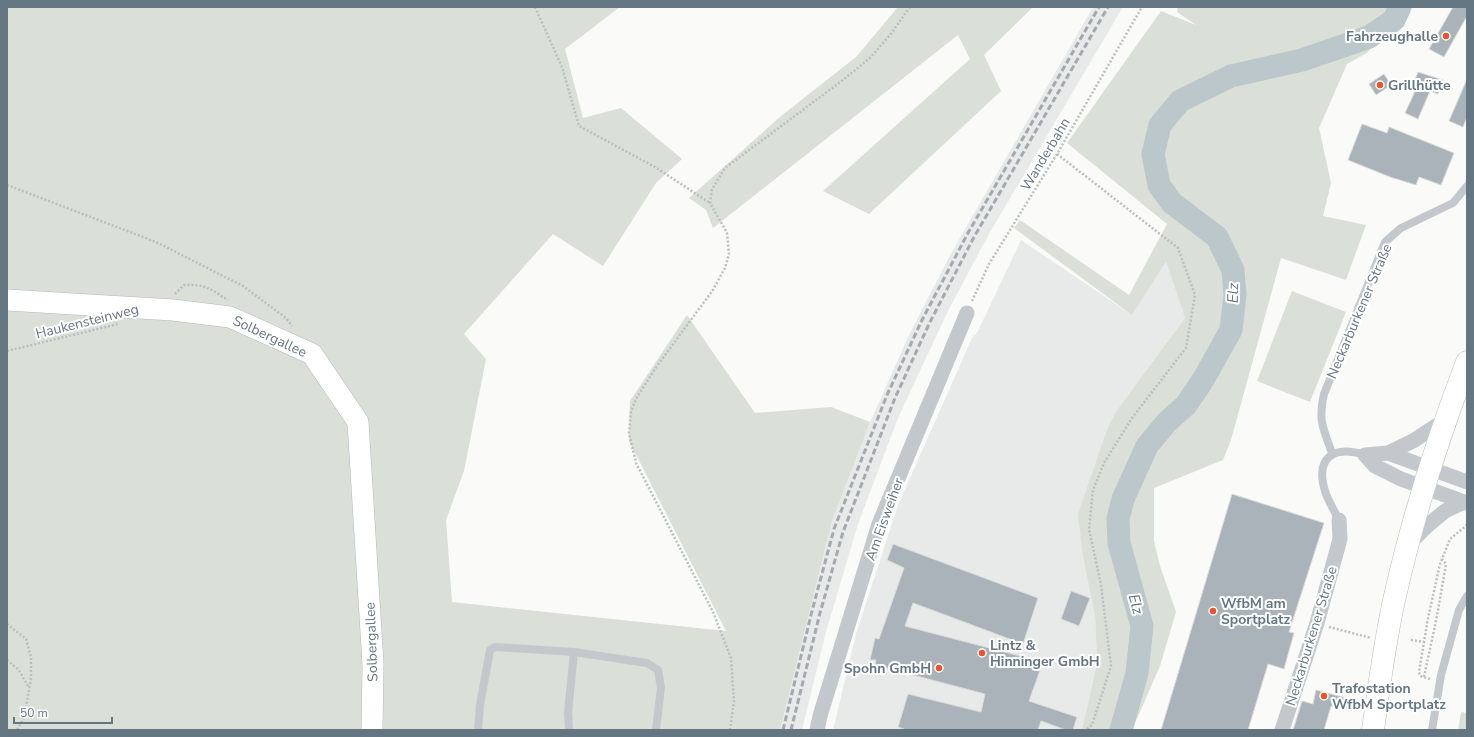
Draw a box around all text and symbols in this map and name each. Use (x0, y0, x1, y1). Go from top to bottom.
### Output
place label: Fahrzeughalle (1346, 27, 1438, 46)
marker: Fahrzeughalle (1441, 31, 1451, 41)
place label: Grillhütte (1388, 76, 1451, 95)
marker: Grillhütte (1375, 80, 1385, 90)
street label: Wanderbahn (1016, 114, 1075, 194)
street label: Neckarburkener Straße (1322, 241, 1397, 382)
water label: Elz (1223, 283, 1243, 303)
street label: Haukensteinweg (34, 300, 141, 343)
street label: Solbergallee (230, 311, 310, 362)
street label: Am Eisweiher (861, 475, 908, 563)
street label: Neckarburkener Straße (1281, 564, 1342, 708)
water label: Elz (1124, 592, 1148, 616)
place label: WfbM am Sportplatz (1221, 594, 1290, 629)
street label: Solbergallee (361, 602, 382, 682)
marker: WfbM am Sportplatz (1208, 606, 1218, 616)
place label: Lintz & Hinninger GmbH (990, 636, 1100, 671)
marker: Lintz & Hinninger GmbH (977, 648, 987, 658)
place label: Spohn GmbH (844, 659, 931, 678)
marker: Spohn GmbH (934, 663, 944, 673)
place label: Trafostation WfbM Sportplatz (1332, 679, 1446, 714)
marker: Trafostation WfbM Sportplatz (1319, 691, 1329, 701)
scale bar (14, 699, 112, 725)
text: 50 m (20, 705, 48, 721)

